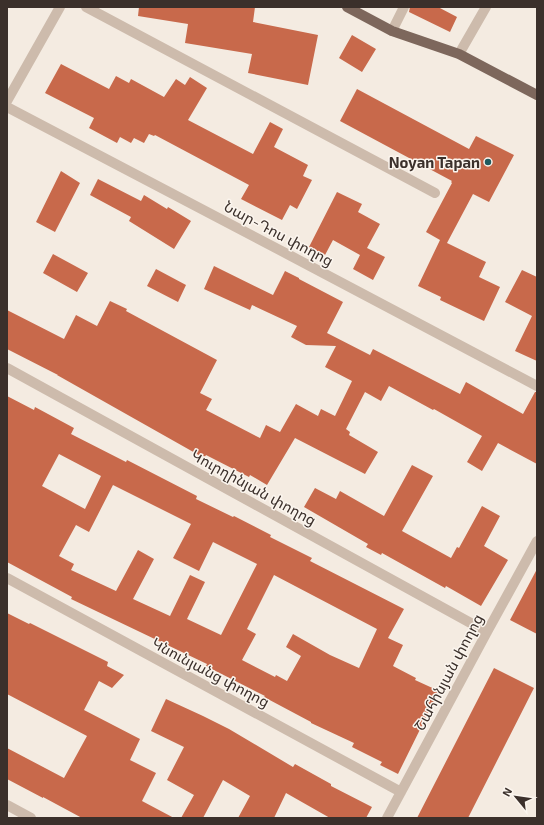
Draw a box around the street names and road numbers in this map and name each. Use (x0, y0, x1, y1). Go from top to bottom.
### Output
street label: Նար-Դոս փողոց (221, 197, 337, 270)
street label: Կուրղինյան փողոց (188, 445, 320, 530)
street label: Շահինյան փողոց (410, 611, 487, 734)
street label: Կնունյանց փողոց (149, 633, 273, 712)

